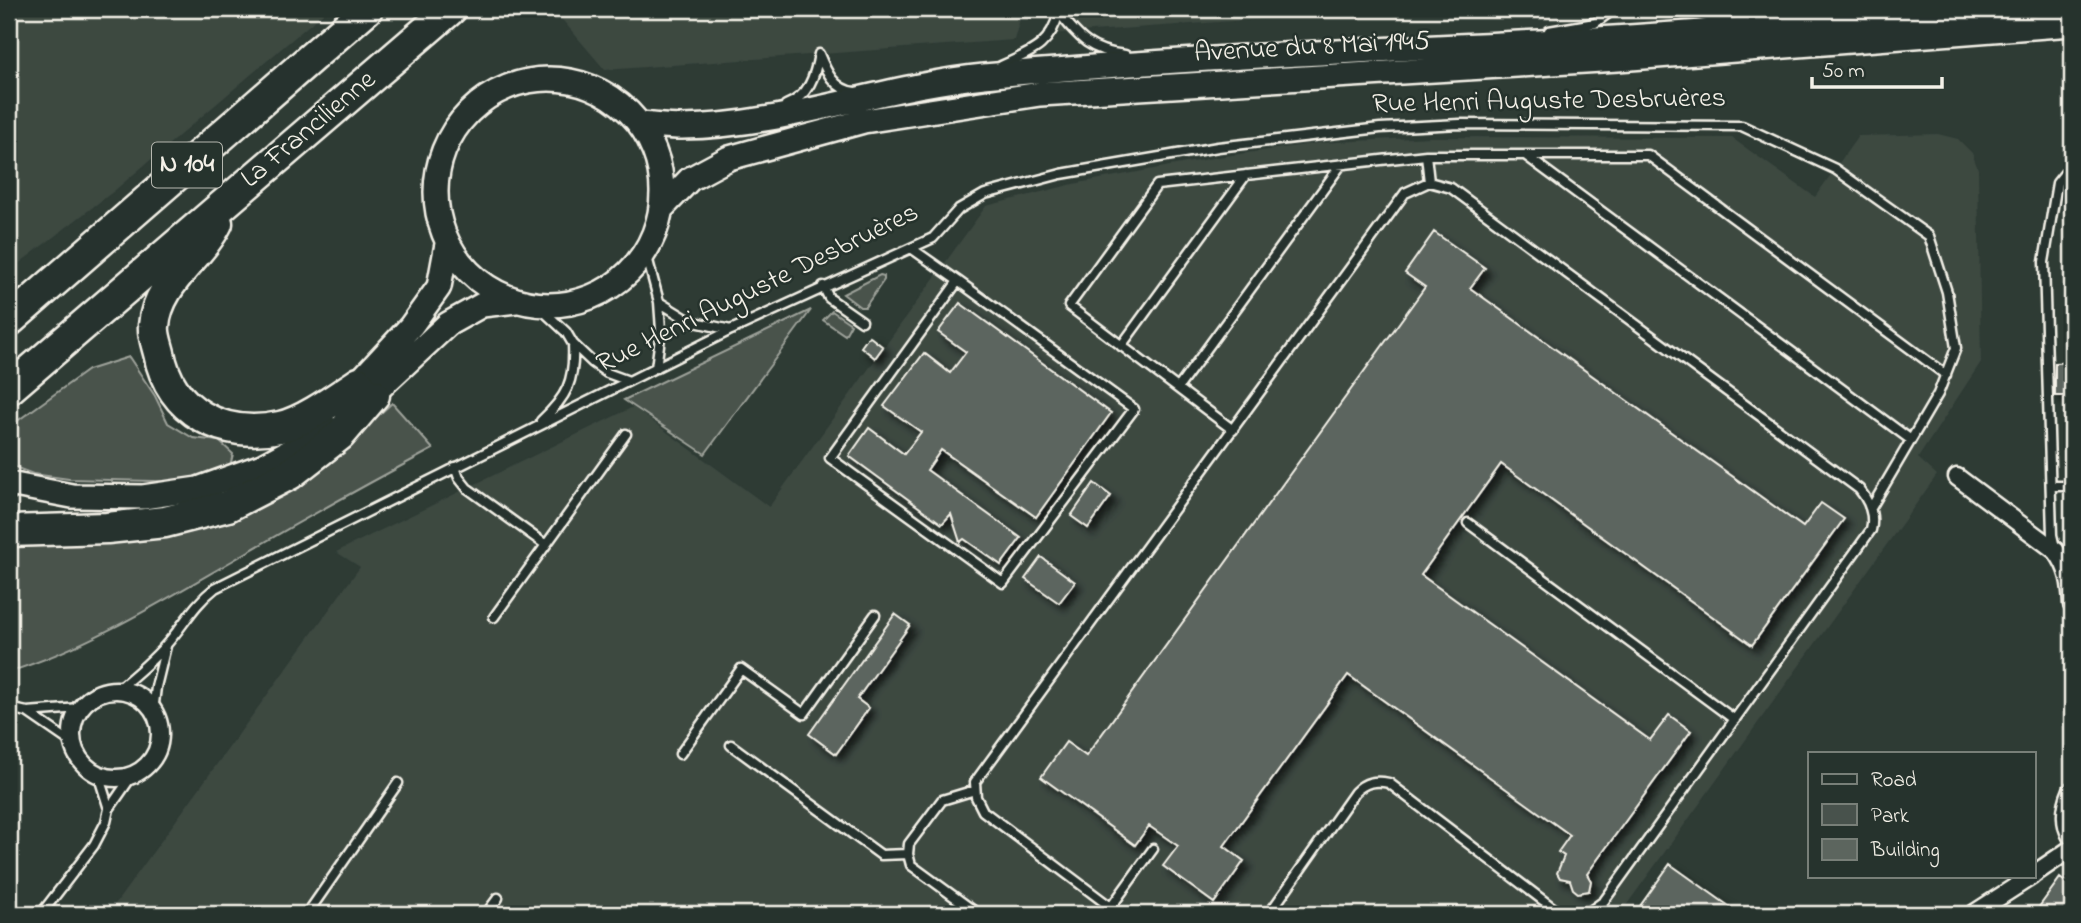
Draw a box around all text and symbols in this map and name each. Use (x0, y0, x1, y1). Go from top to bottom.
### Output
street label: Avenue du 8 Mai 1945 (1193, 21, 1431, 75)
scale bar (1812, 46, 1941, 90)
text: 50 m (1822, 57, 1865, 87)
street label: La Francilienne (232, 61, 386, 199)
street label: Rue Henri Auguste Desbruères (1372, 78, 1726, 126)
road number: N 104 (152, 142, 222, 188)
street label: Rue Henri Auguste Desbruères (590, 193, 926, 385)
legend (1808, 752, 2036, 878)
text: Road (1871, 766, 1917, 796)
text: Park (1871, 802, 1910, 832)
text: Building (1870, 836, 1940, 868)

